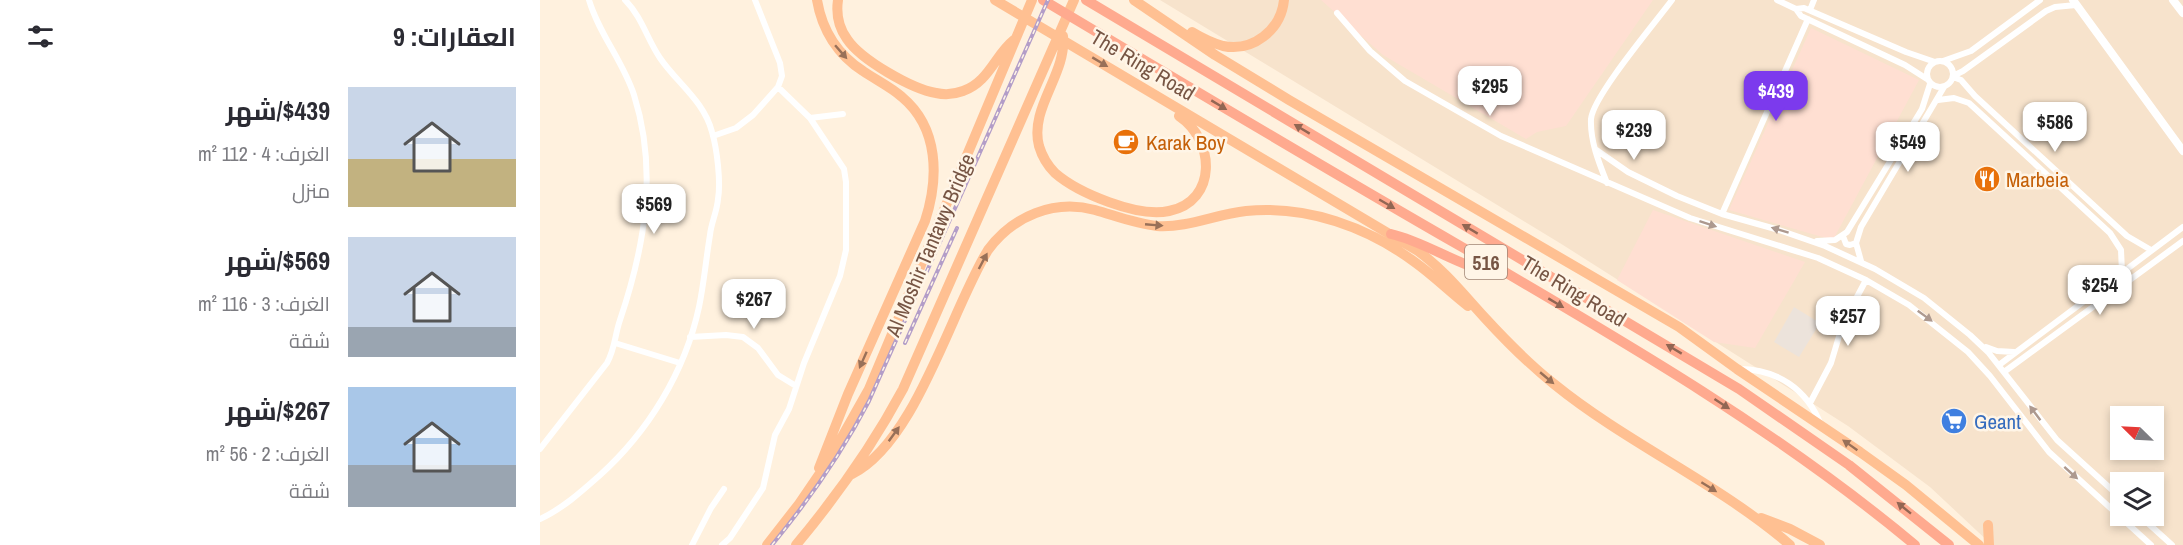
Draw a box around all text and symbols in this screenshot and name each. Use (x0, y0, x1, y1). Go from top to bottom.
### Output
text: العقارات: 9 (393, 19, 516, 54)
icon: filters (24, 20, 57, 53)
street label: The Ring Road (1085, 22, 1201, 108)
one-way arrow (835, 44, 848, 60)
one-way arrow (1092, 57, 1109, 67)
pin: $295 (1454, 66, 1526, 117)
pin: $439 (1740, 71, 1812, 122)
text: $295 (1472, 72, 1508, 99)
text: $439 (1758, 77, 1794, 104)
text: $439/شهر (226, 93, 330, 128)
one-way arrow (1211, 100, 1227, 111)
pin: $586 (2019, 102, 2091, 153)
text: $586 (2037, 108, 2073, 135)
pin: $239 (1598, 110, 1670, 161)
icon: home (396, 111, 468, 183)
text: $239 (1616, 116, 1652, 143)
pin: $549 (1872, 122, 1944, 173)
one-way arrow (1294, 124, 1310, 135)
cafe icon: Karak Boy (1111, 127, 1141, 157)
place label: Karak Boy (1146, 128, 1226, 157)
text: $549 (1890, 128, 1926, 155)
text: الغرف: 4 · 112 m² (198, 140, 330, 167)
street label: Al Moshir Tantawy Bridge (878, 149, 982, 342)
restaurant icon: Marbeia (1972, 164, 2002, 194)
place label: Marbeia (2006, 165, 2070, 194)
text: منزل (292, 177, 330, 204)
pin: $569 (618, 184, 690, 235)
text: $569 (636, 190, 672, 217)
one-way arrow (1379, 199, 1396, 209)
one-way arrow (1145, 220, 1164, 230)
one-way arrow (1699, 220, 1717, 229)
one-way arrow (1462, 223, 1478, 234)
one-way arrow (1771, 225, 1789, 234)
text: $569/شهر (226, 243, 330, 278)
road number: 516 (1465, 245, 1507, 279)
street label: The Ring Road (1516, 248, 1632, 334)
one-way arrow (978, 252, 987, 269)
icon: home (396, 261, 468, 333)
pin: $254 (2064, 265, 2136, 316)
text: $254 (2082, 271, 2118, 298)
pin: $267 (718, 279, 790, 330)
text: $267 (736, 285, 772, 312)
text: الغرف: 3 · 116 m² (198, 290, 330, 317)
pin: $257 (1812, 296, 1884, 347)
one-way arrow (1548, 297, 1564, 308)
text: $257 (1830, 302, 1866, 329)
one-way arrow (1916, 310, 1932, 322)
text: شقة (289, 327, 330, 354)
one-way arrow (1666, 344, 1682, 355)
one-way arrow (858, 352, 867, 369)
one-way arrow (1539, 371, 1554, 384)
text: $267/شهر (226, 393, 330, 428)
one-way arrow (1714, 398, 1730, 409)
supermarket icon: Geant (1939, 406, 1969, 436)
one-way arrow (2029, 406, 2041, 422)
north arrow (2110, 406, 2164, 460)
map controls (2110, 406, 2164, 526)
place label: Geant (1974, 407, 2021, 436)
icon: home (396, 411, 468, 483)
one-way arrow (888, 426, 900, 442)
text: الغرف: 2 · 56 m² (206, 440, 330, 467)
one-way arrow (1842, 440, 1858, 451)
one-way arrow (2064, 466, 2079, 480)
button: layers (2110, 472, 2164, 526)
text: شقة (289, 477, 330, 504)
one-way arrow (1701, 482, 1717, 493)
one-way arrow (1896, 502, 1911, 514)

